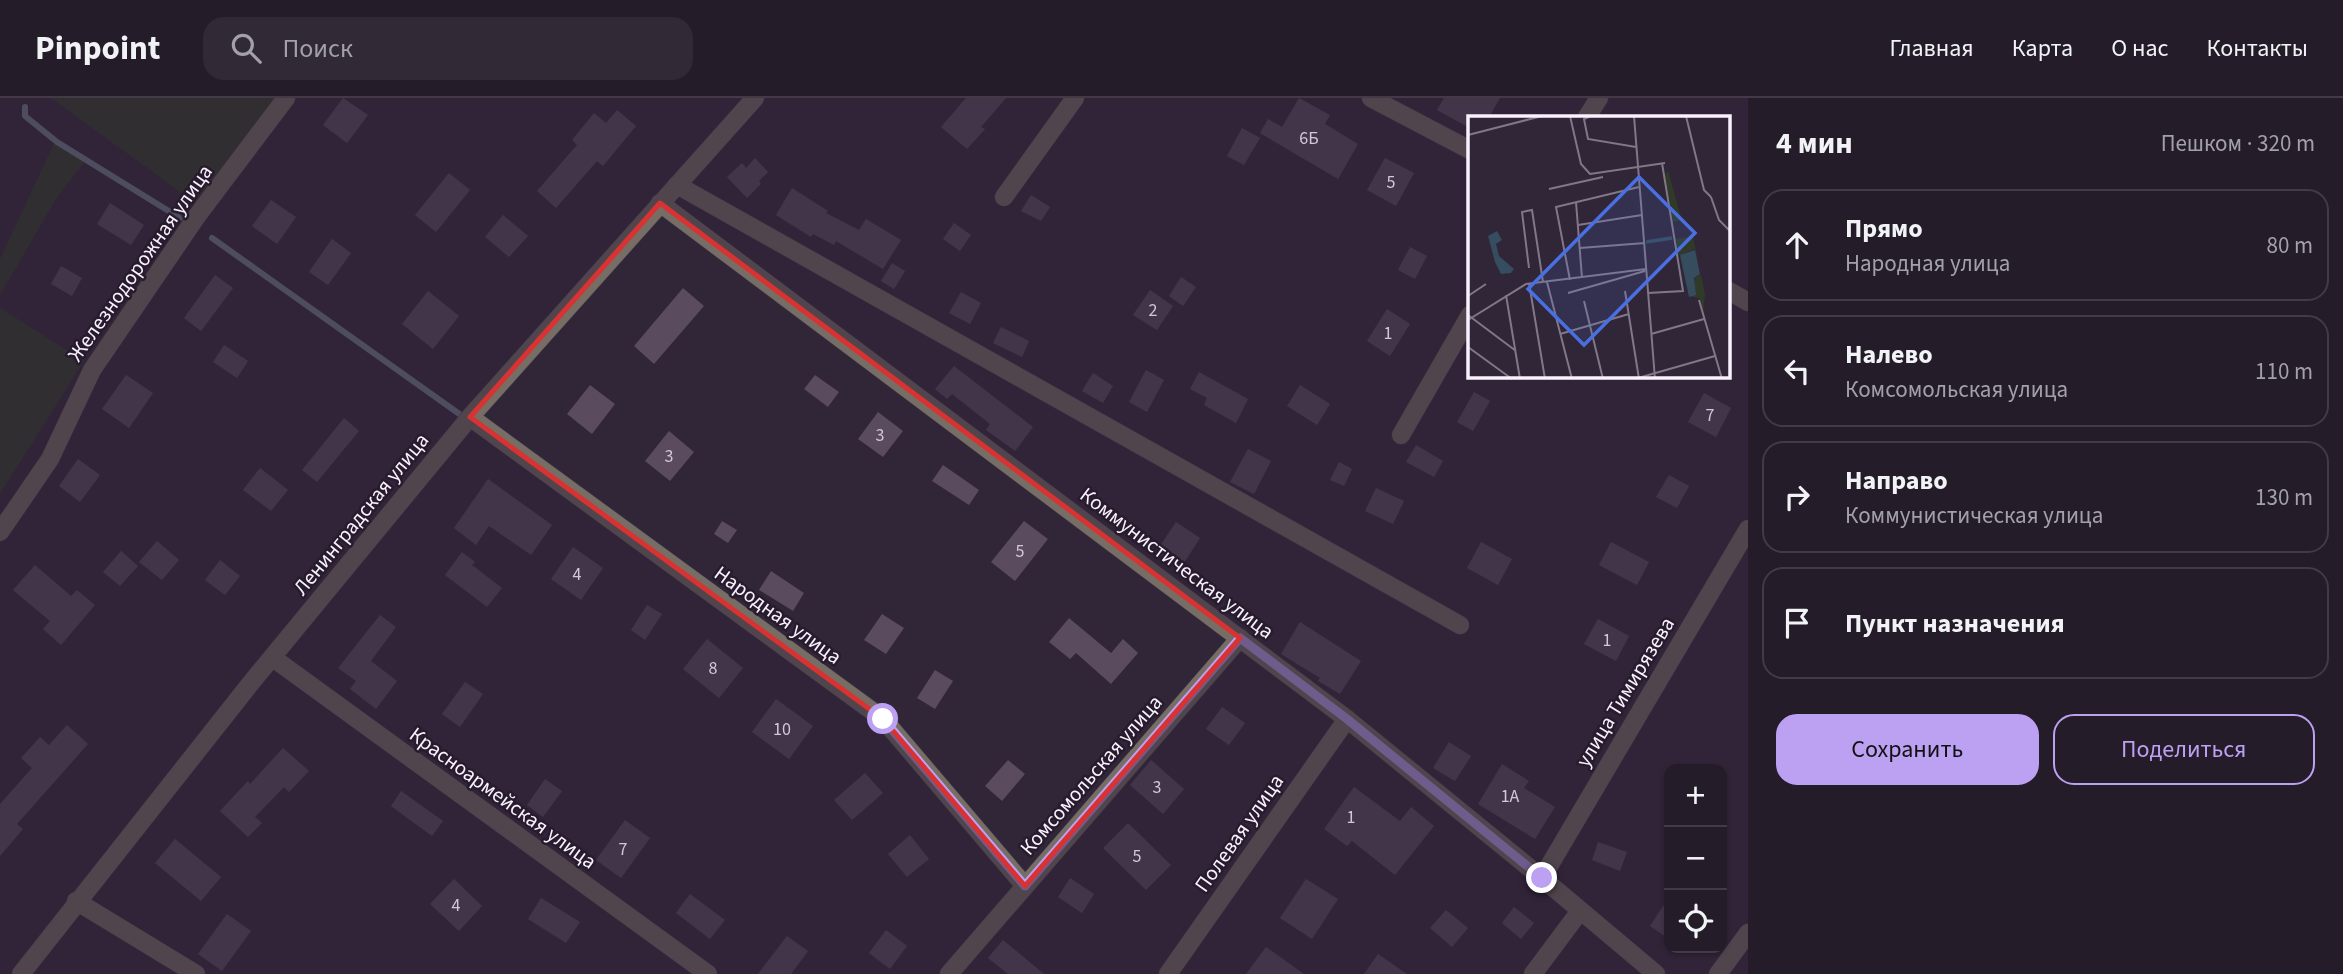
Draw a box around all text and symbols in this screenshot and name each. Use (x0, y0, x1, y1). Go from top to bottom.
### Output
search box (203, 17, 693, 80)
text: Pinpoint (35, 25, 161, 72)
icon: search (227, 29, 265, 67)
text: Поиск (283, 30, 353, 67)
text: Главная (1889, 31, 1974, 66)
text: Карта (2012, 31, 2073, 66)
text: О нас (2111, 31, 2168, 66)
text: Контакты (2206, 31, 2308, 66)
inset map (1468, 116, 1730, 378)
text: 4 мин (1776, 122, 1853, 165)
house number: 6Б (1299, 126, 1319, 151)
text: Пешком · 320 m (2161, 127, 2315, 160)
street label: Железнодорожная улица (60, 158, 220, 368)
house number: 5 (1387, 170, 1396, 195)
text: Прямо (1845, 210, 1923, 247)
icon: ahead (1778, 226, 1816, 264)
text: 80 m (2266, 229, 2313, 262)
text: Народная улица (1845, 247, 2010, 280)
house number: 2 (1149, 298, 1158, 323)
house number: 1 (1384, 321, 1392, 346)
text: Налево (1845, 336, 1933, 373)
icon: left (1778, 352, 1816, 390)
text: 110 m (2255, 355, 2313, 388)
text: Комсомольская улица (1845, 373, 2068, 406)
house number: 7 (1706, 403, 1715, 428)
house number: 3 (876, 423, 885, 448)
street label: Ленинградская улица (286, 426, 436, 602)
house number: 3 (665, 444, 674, 469)
text: Направо (1845, 462, 1948, 499)
icon: right (1778, 478, 1816, 516)
street label: Коммунистическая улица (1074, 480, 1280, 646)
text: 130 m (2255, 481, 2313, 514)
text: Коммунистическая улица (1845, 499, 2103, 532)
house number: 5 (1016, 539, 1025, 564)
street label: Народная улица (708, 558, 848, 672)
house number: 4 (573, 562, 582, 587)
icon: arrive (1778, 604, 1816, 642)
text: Пункт назначения (1845, 605, 2065, 642)
street label: улица Тимирязева (1568, 611, 1682, 773)
house number: 1 (1603, 628, 1611, 653)
house number: 8 (709, 656, 718, 681)
street label: Комсомольская улица (1013, 688, 1169, 862)
route start (867, 703, 898, 734)
button: Сохранить (1776, 714, 2039, 785)
button: Поделиться (2053, 714, 2315, 785)
house number: 10 (773, 717, 791, 742)
street label: Красноармейская улица (403, 720, 603, 876)
map controls (1664, 764, 1727, 953)
button: + (1664, 764, 1727, 827)
street label: Полевая улица (1187, 768, 1291, 898)
house number: 3 (1153, 775, 1162, 800)
house number: 1А (1501, 784, 1520, 809)
house number: 1 (1347, 805, 1355, 830)
button: − (1664, 827, 1727, 890)
house number: 7 (619, 837, 628, 862)
house number: 5 (1133, 844, 1142, 869)
route end (1526, 862, 1557, 893)
button: locate (1664, 890, 1727, 953)
house number: 4 (452, 893, 461, 918)

